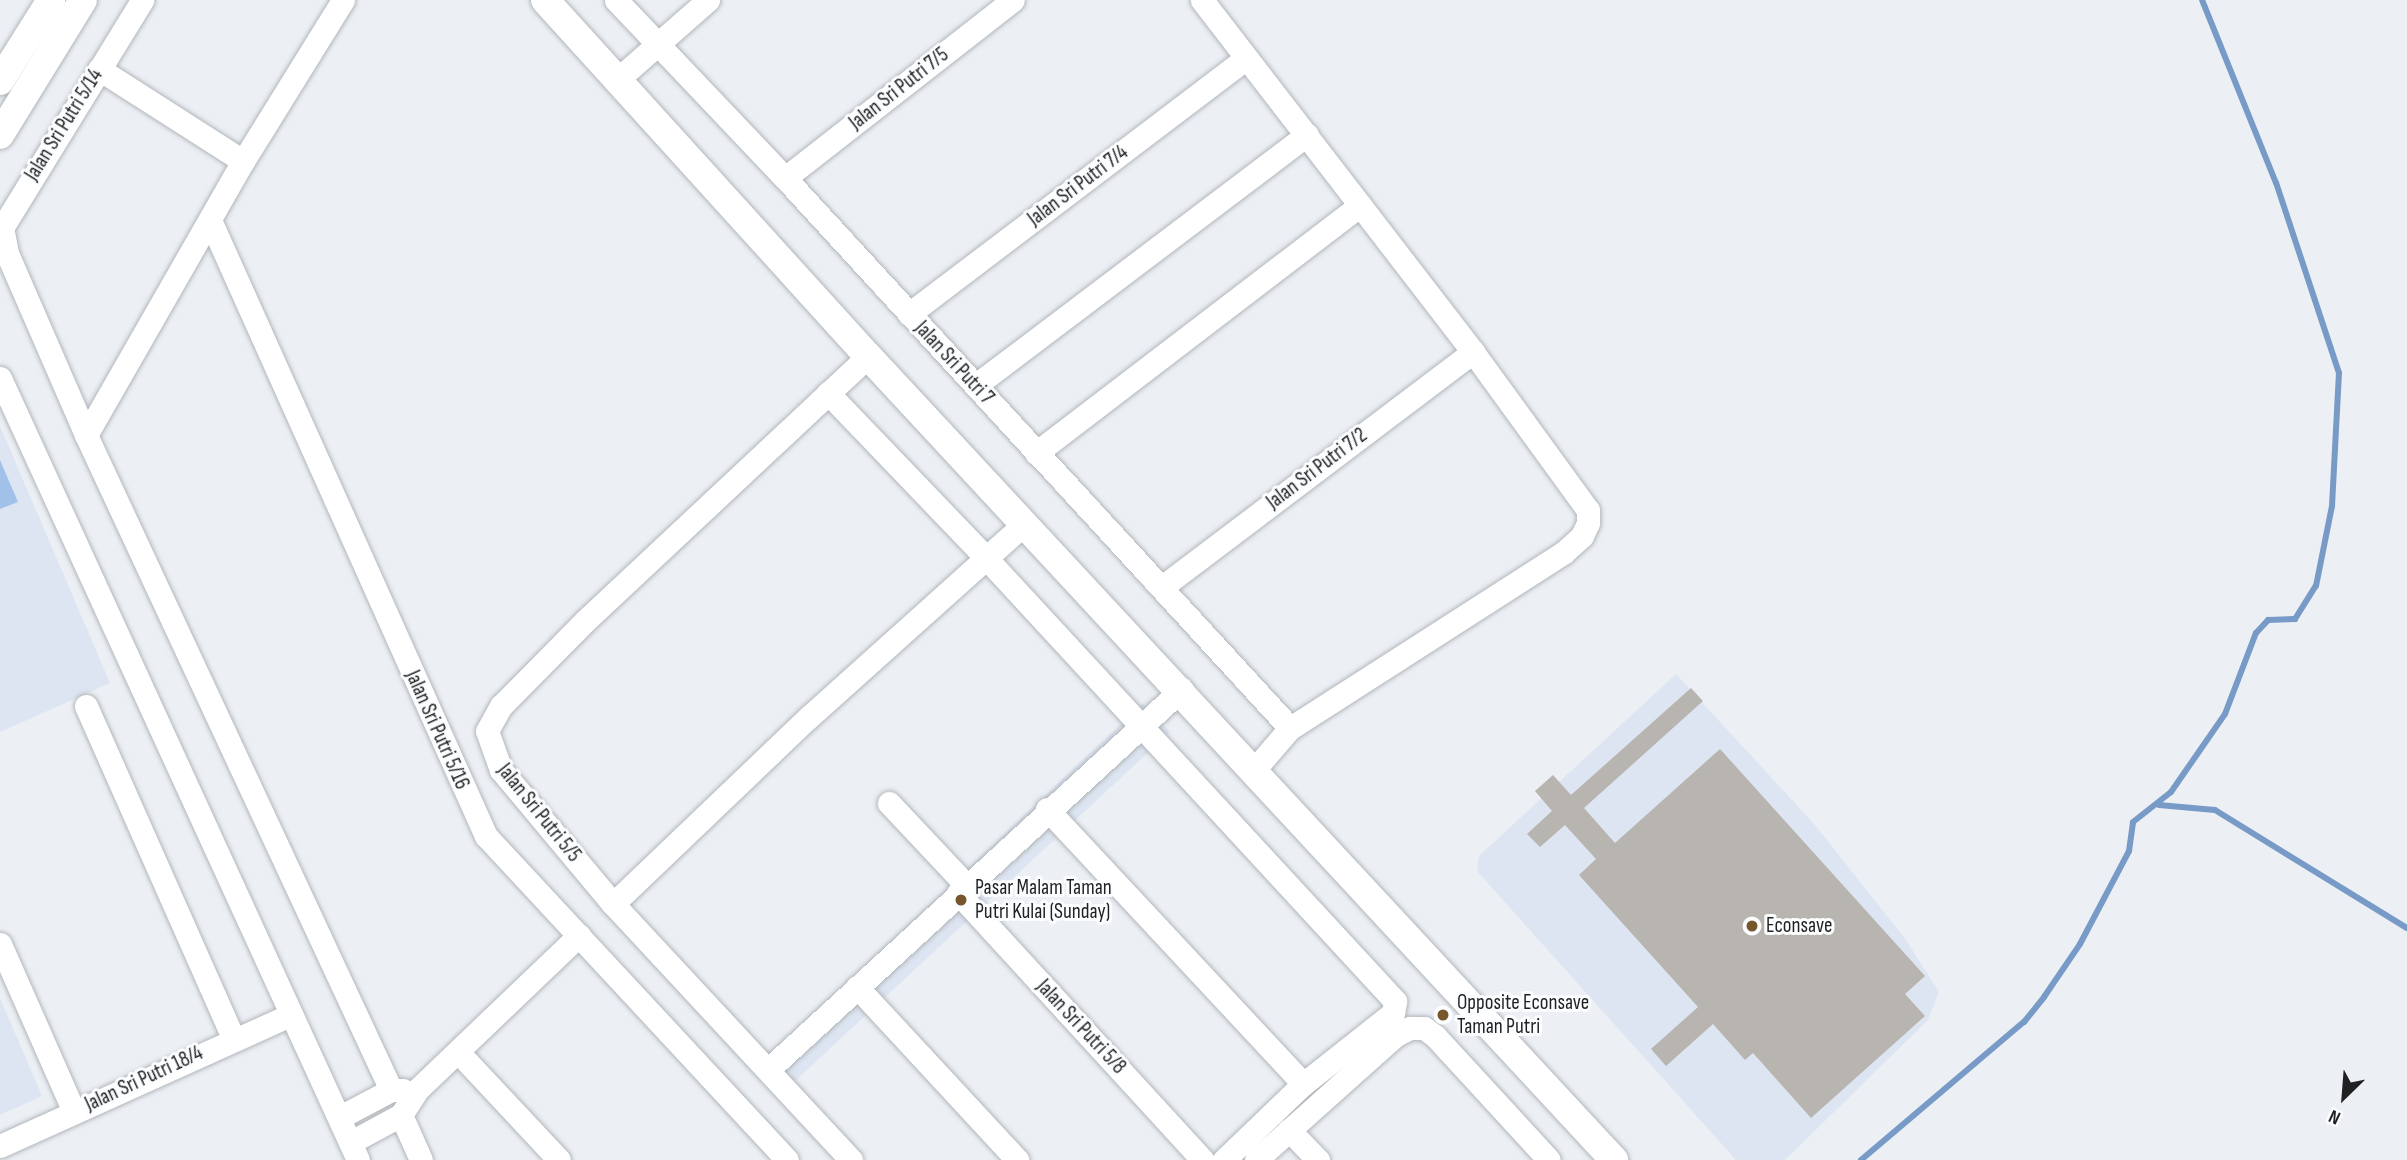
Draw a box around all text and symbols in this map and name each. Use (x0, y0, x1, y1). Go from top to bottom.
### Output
street label: Jalan Sri Putri 7/5 (844, 42, 954, 136)
street label: Jalan Sri Putri 5/14 (20, 64, 108, 186)
street label: Jalan Sri Putri 7/4 (1023, 140, 1133, 232)
street label: Jalan Sri Putri 7 (909, 316, 999, 410)
street label: Jalan Sri Putri 7/2 (1262, 423, 1372, 515)
street label: Jalan Sri Putri 5/16 (400, 667, 474, 793)
street label: Jalan Sri Putri 5/5 (492, 759, 586, 867)
place label: Pasar Malam Taman Putri Kulai (Sunday) (975, 875, 1112, 925)
marker: Pasar Malam Taman Putri Kulai (Sunday) (953, 892, 969, 908)
place label: Econsave (1766, 913, 1832, 939)
marker: Econsave (1744, 918, 1760, 934)
street label: Jalan Sri Putri 5/8 (1031, 975, 1131, 1079)
place label: Opposite Econsave Taman Putri (1457, 990, 1589, 1040)
marker: Opposite Econsave Taman Putri (1435, 1007, 1451, 1023)
street label: Jalan Sri Putri 18/4 (81, 1041, 207, 1117)
north arrow (2309, 1062, 2379, 1132)
text: N (2325, 1104, 2344, 1129)

